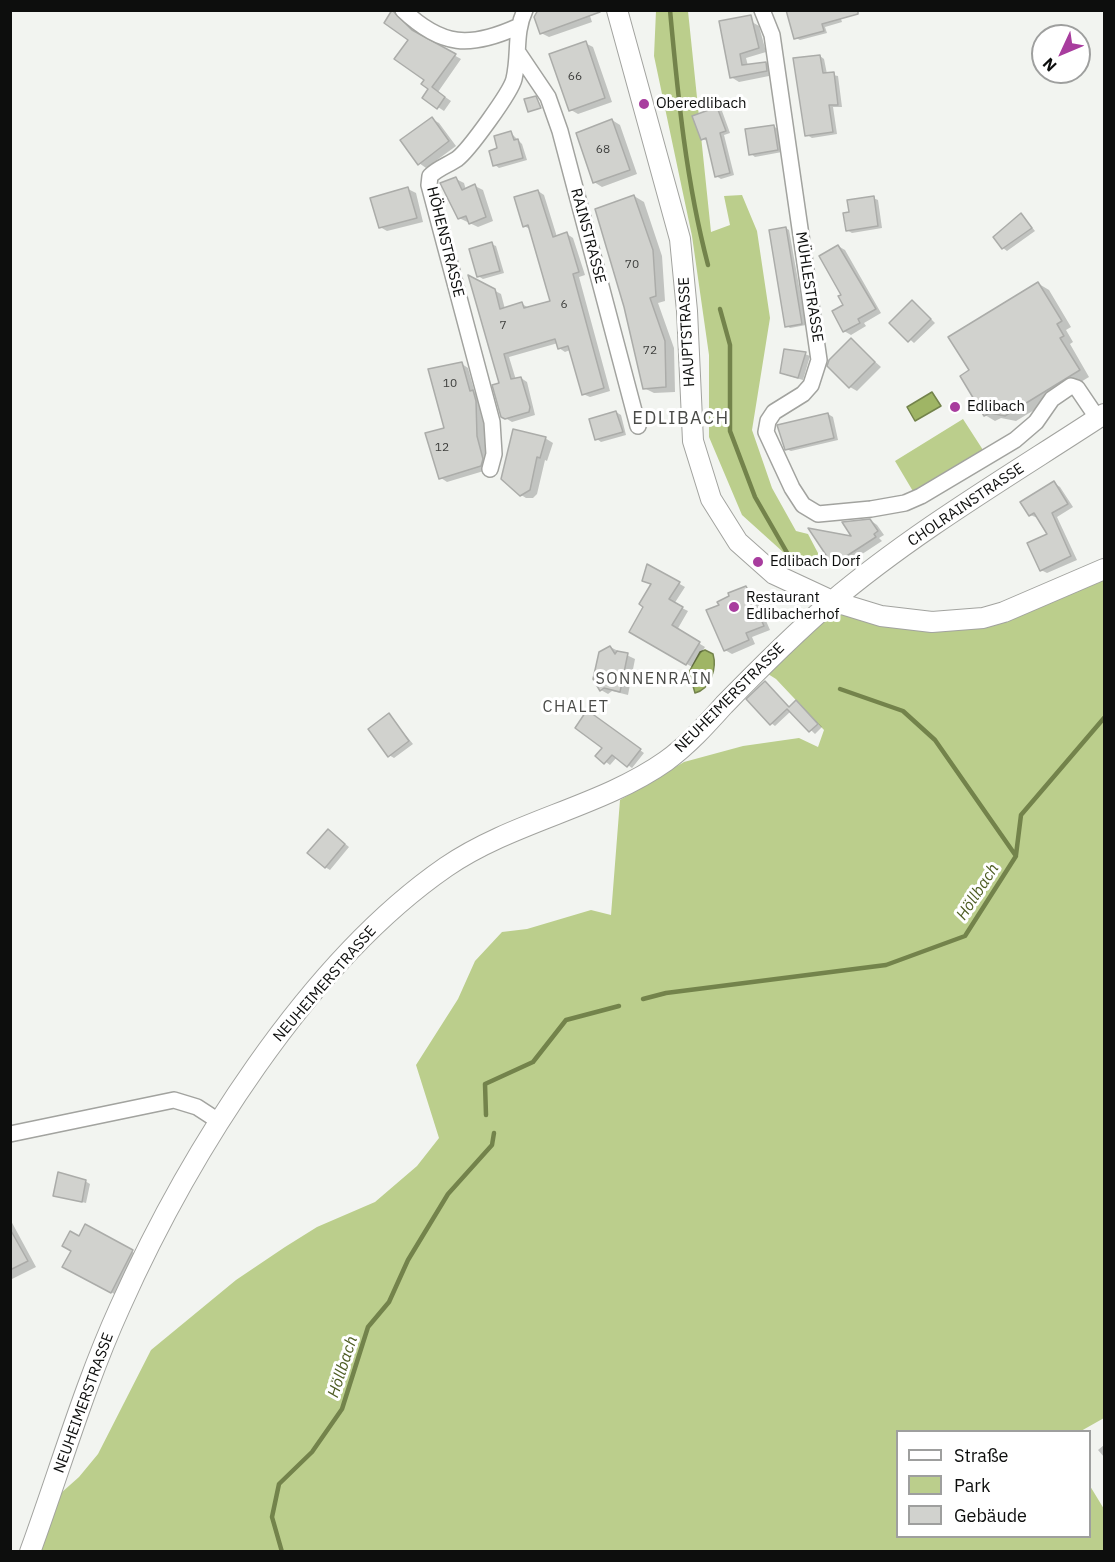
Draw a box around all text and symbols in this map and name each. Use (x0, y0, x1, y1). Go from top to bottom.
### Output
north arrow (1031, 24, 1091, 84)
text: N (1038, 54, 1061, 76)
house number: 66 (568, 70, 582, 84)
place label: Oberedlibach (656, 95, 747, 113)
marker: Oberedlibach (637, 97, 651, 111)
house number: 68 (596, 143, 610, 157)
street label: HÖHENSTRASSE (423, 185, 467, 299)
street label: RAINSTRASSE (567, 186, 609, 286)
street label: MÜHLESTRASSE (791, 231, 827, 343)
house number: 70 (625, 258, 639, 272)
street label: HAUPTSTRASSE (675, 277, 699, 387)
house number: 6 (560, 298, 568, 312)
house number: 7 (499, 319, 507, 333)
house number: 72 (643, 344, 657, 358)
house number: 10 (443, 377, 457, 391)
place label: Edlibach (967, 398, 1025, 416)
marker: Edlibach (948, 400, 962, 414)
district label: EDLIBACH (632, 408, 730, 430)
house number: 12 (435, 441, 449, 455)
street label: CHOLRAINSTRASSE (905, 459, 1027, 551)
place label: Edlibach Dorf (770, 553, 860, 571)
marker: Edlibach Dorf (751, 555, 765, 569)
place label: Restaurant Edlibacherhof (746, 589, 839, 624)
marker: Restaurant Edlibacherhof (727, 600, 741, 614)
street label: NEUHEIMERSTRASSE (671, 639, 789, 757)
district label: SONNENRAIN (595, 669, 713, 689)
district label: CHALET (543, 697, 609, 717)
water label: Höllbach (953, 860, 1003, 924)
street label: NEUHEIMERSTRASSE (270, 922, 380, 1046)
street label: NEUHEIMERSTRASSE (50, 1331, 118, 1475)
water label: Höllbach (324, 1334, 362, 1400)
legend (896, 1430, 1091, 1538)
text: Straße (954, 1444, 1008, 1467)
text: Park (954, 1474, 990, 1497)
text: Gebäude (954, 1504, 1027, 1527)

